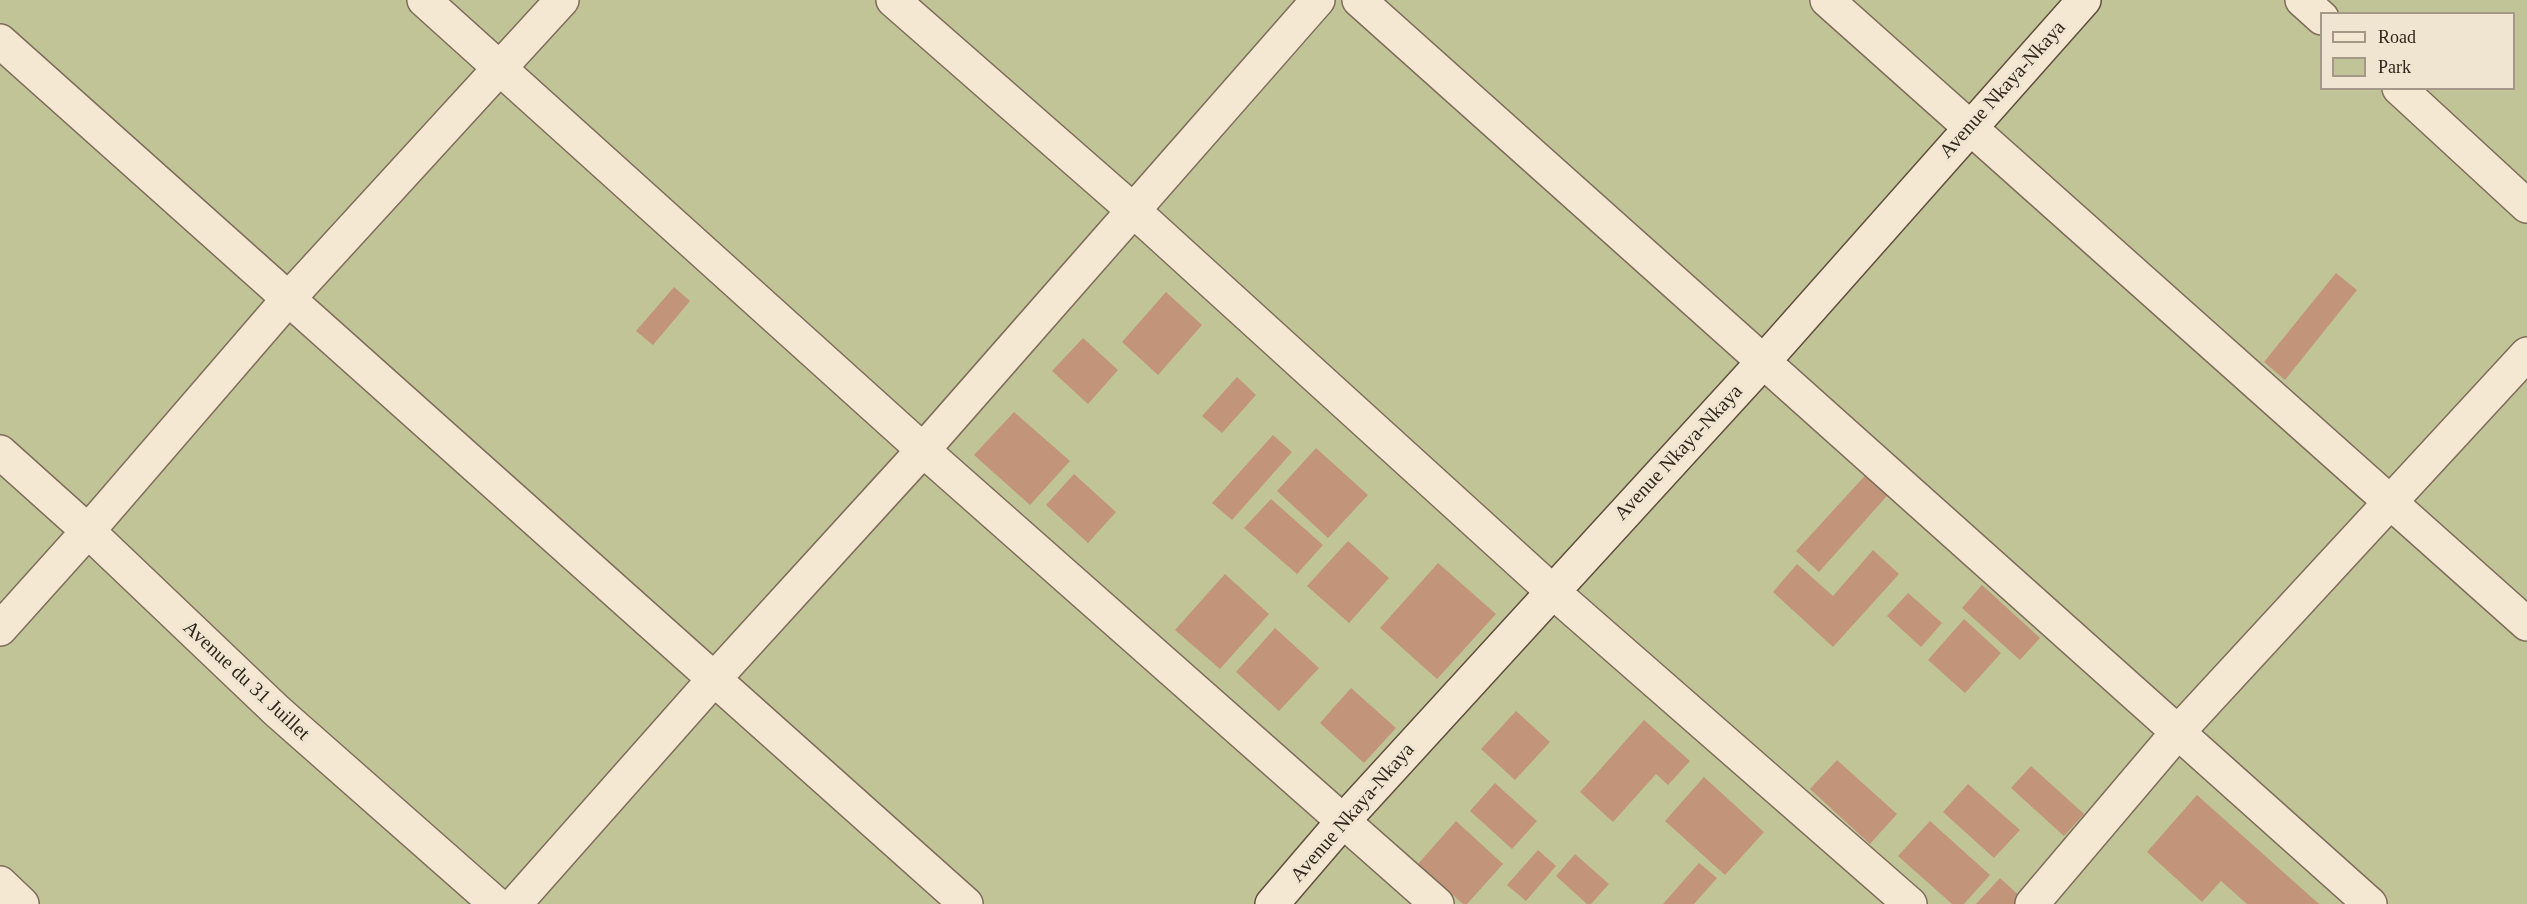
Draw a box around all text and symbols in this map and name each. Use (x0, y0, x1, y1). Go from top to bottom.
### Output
legend (2320, 12, 2515, 90)
street label: Avenue Nkaya-Nkaya (1935, 16, 2071, 164)
text: Road (2378, 27, 2416, 47)
text: Park (2378, 57, 2411, 77)
street label: Avenue Nkaya-Nkaya (1610, 380, 1748, 526)
street label: Avenue du 31 Juillet (178, 616, 314, 746)
street label: Avenue Nkaya-Nkaya (1286, 738, 1420, 888)

